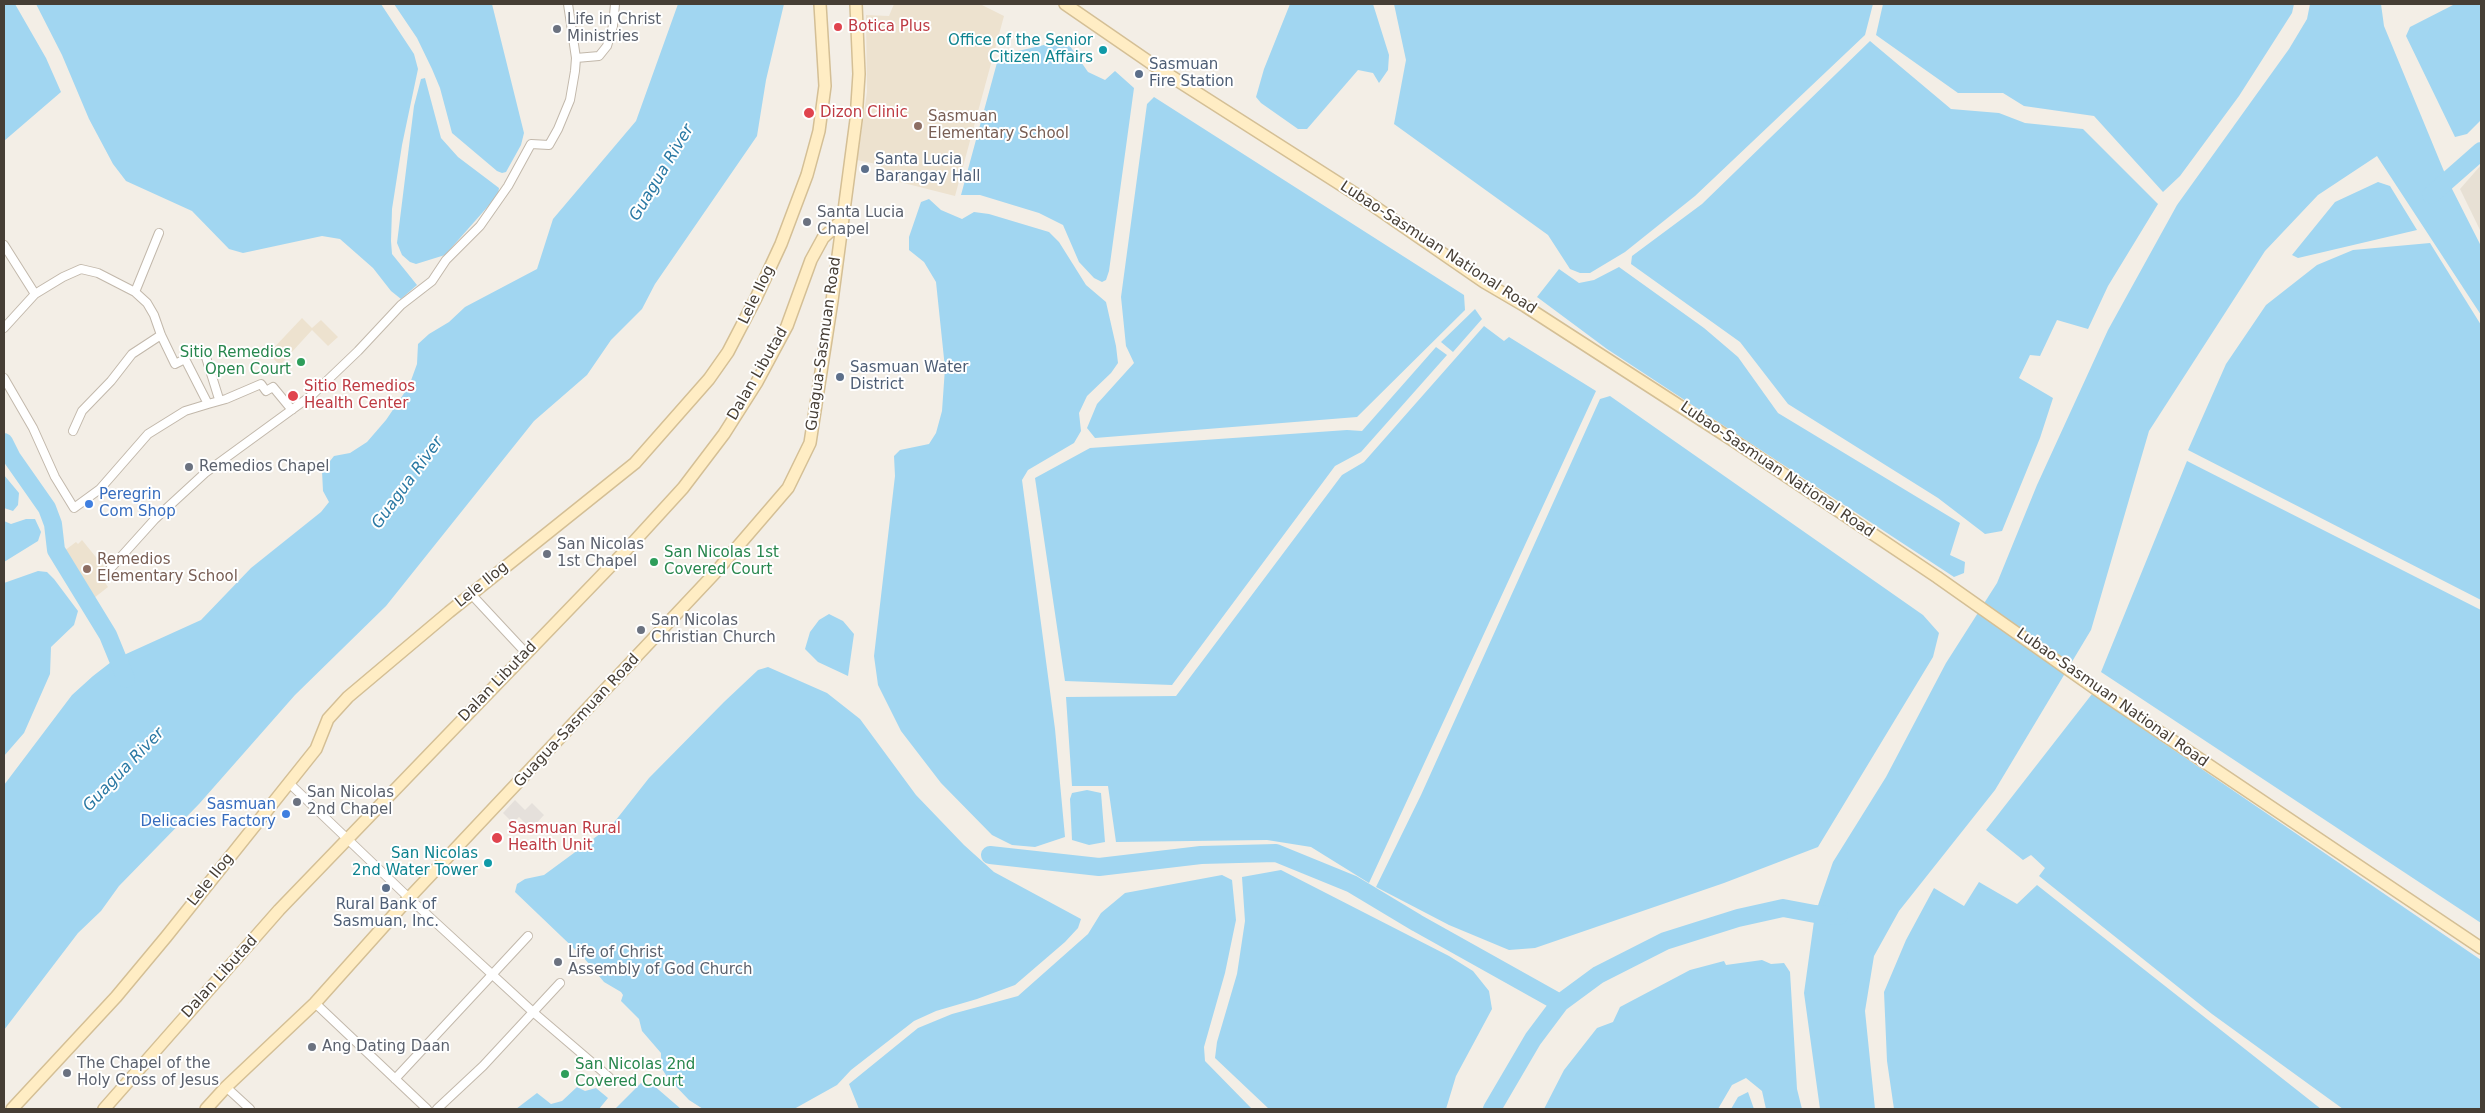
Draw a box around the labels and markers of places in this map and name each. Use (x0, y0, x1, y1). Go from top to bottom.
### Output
place label: Life in Christ Ministries (567, 11, 661, 46)
place label: Botica Plus (848, 18, 930, 36)
marker: Botica Plus (832, 21, 844, 33)
marker: Life in Christ Ministries (551, 23, 563, 35)
place label: Office of the Senior Citizen Affairs (948, 32, 1093, 67)
marker: Office of the Senior Citizen Affairs (1097, 44, 1109, 56)
place label: Sasmuan Fire Station (1149, 56, 1234, 91)
marker: Sasmuan Fire Station (1133, 68, 1145, 80)
place label: Dizon Clinic (820, 104, 908, 122)
marker: Dizon Clinic (802, 106, 816, 120)
place label: Sasmuan Elementary School (928, 108, 1069, 143)
marker: Sasmuan Elementary School (912, 120, 924, 132)
place label: Santa Lucia Barangay Hall (875, 151, 981, 186)
marker: Santa Lucia Barangay Hall (859, 163, 871, 175)
place label: Santa Lucia Chapel (817, 204, 904, 239)
marker: Santa Lucia Chapel (801, 216, 813, 228)
place label: Sitio Remedios Open Court (180, 344, 291, 379)
marker: Sitio Remedios Open Court (295, 356, 307, 368)
place label: Sasmuan Water District (850, 359, 968, 394)
marker: Sasmuan Water District (834, 371, 846, 383)
place label: Sitio Remedios Health Center (304, 378, 415, 413)
marker: Sitio Remedios Health Center (286, 389, 300, 403)
place label: Remedios Chapel (199, 458, 329, 476)
marker: Remedios Chapel (183, 461, 195, 473)
place label: Peregrin Com Shop (99, 486, 176, 521)
marker: Peregrin Com Shop (83, 498, 95, 510)
place label: San Nicolas 1st Chapel (557, 536, 644, 571)
place label: San Nicolas 1st Covered Court (664, 544, 779, 579)
marker: San Nicolas 1st Chapel (541, 548, 553, 560)
place label: Remedios Elementary School (97, 551, 238, 586)
marker: San Nicolas 1st Covered Court (648, 556, 660, 568)
marker: Remedios Elementary School (81, 563, 93, 575)
place label: San Nicolas Christian Church (651, 612, 776, 647)
marker: San Nicolas Christian Church (635, 624, 647, 636)
place label: San Nicolas 2nd Chapel (307, 784, 394, 819)
place label: Sasmuan Delicacies Factory (140, 796, 276, 831)
marker: San Nicolas 2nd Chapel (291, 796, 303, 808)
marker: Sasmuan Delicacies Factory (280, 808, 292, 820)
place label: Sasmuan Rural Health Unit (508, 820, 621, 855)
marker: Sasmuan Rural Health Unit (490, 831, 504, 845)
place label: San Nicolas 2nd Water Tower (352, 845, 478, 880)
marker: San Nicolas 2nd Water Tower (482, 857, 494, 869)
marker: Rural Bank of Sasmuan, Inc. (380, 882, 392, 894)
place label: Rural Bank of Sasmuan, Inc. (333, 896, 439, 931)
place label: Life of Christ Assembly of God Church (568, 944, 752, 979)
marker: Life of Christ Assembly of God Church (552, 956, 564, 968)
place label: Ang Dating Daan (322, 1038, 450, 1056)
marker: Ang Dating Daan (306, 1041, 318, 1053)
place label: The Chapel of the Holy Cross of Jesus (77, 1055, 219, 1090)
place label: San Nicolas 2nd Covered Court (575, 1056, 695, 1091)
marker: The Chapel of the Holy Cross of Jesus (61, 1067, 73, 1079)
marker: San Nicolas 2nd Covered Court (559, 1068, 571, 1080)

